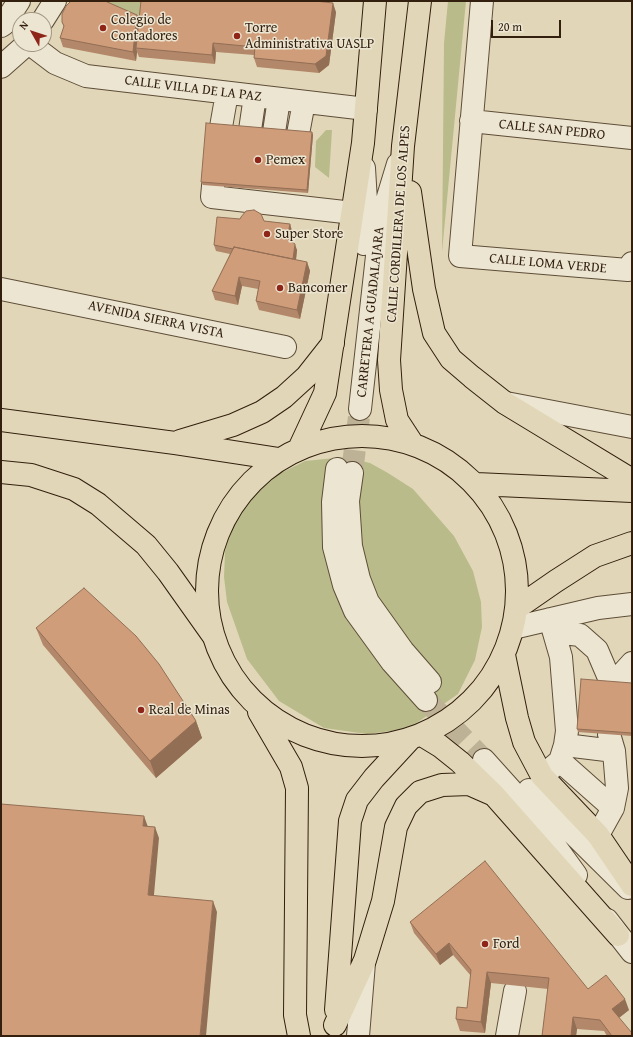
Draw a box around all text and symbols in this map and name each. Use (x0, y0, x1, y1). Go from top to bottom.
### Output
north arrow (12, 12, 52, 52)
place label: Colegio de Contadores (111, 12, 177, 44)
scale bar (493, 12, 563, 38)
text: N (15, 17, 32, 33)
text: 20 m (498, 18, 522, 35)
place label: Torre Administrativa UASLP (245, 20, 374, 52)
marker: Colegio de Contadores (98, 23, 108, 33)
marker: Torre Administrativa UASLP (232, 31, 242, 41)
street label: CALLE VILLA DE LA PAZ (124, 72, 262, 106)
street label: CALLE SAN PEDRO (498, 116, 606, 144)
street label: CALLE CORDILLERA DE LOS ALPES (384, 125, 414, 323)
place label: Pemex (266, 152, 305, 168)
marker: Pemex (253, 155, 263, 165)
place label: Super Store (275, 226, 343, 242)
street label: CARRETERA A GUADALAJARA (354, 226, 388, 398)
marker: Super Store (262, 229, 272, 239)
street label: CALLE LOMA VERDE (489, 250, 607, 278)
place label: Bancomer (288, 280, 348, 296)
marker: Bancomer (275, 283, 285, 293)
street label: AVENIDA SIERRA VISTA (87, 297, 225, 343)
place label: Real de Minas (149, 702, 230, 718)
marker: Real de Minas (136, 705, 146, 715)
place label: Ford (493, 936, 520, 952)
marker: Ford (480, 939, 490, 949)

